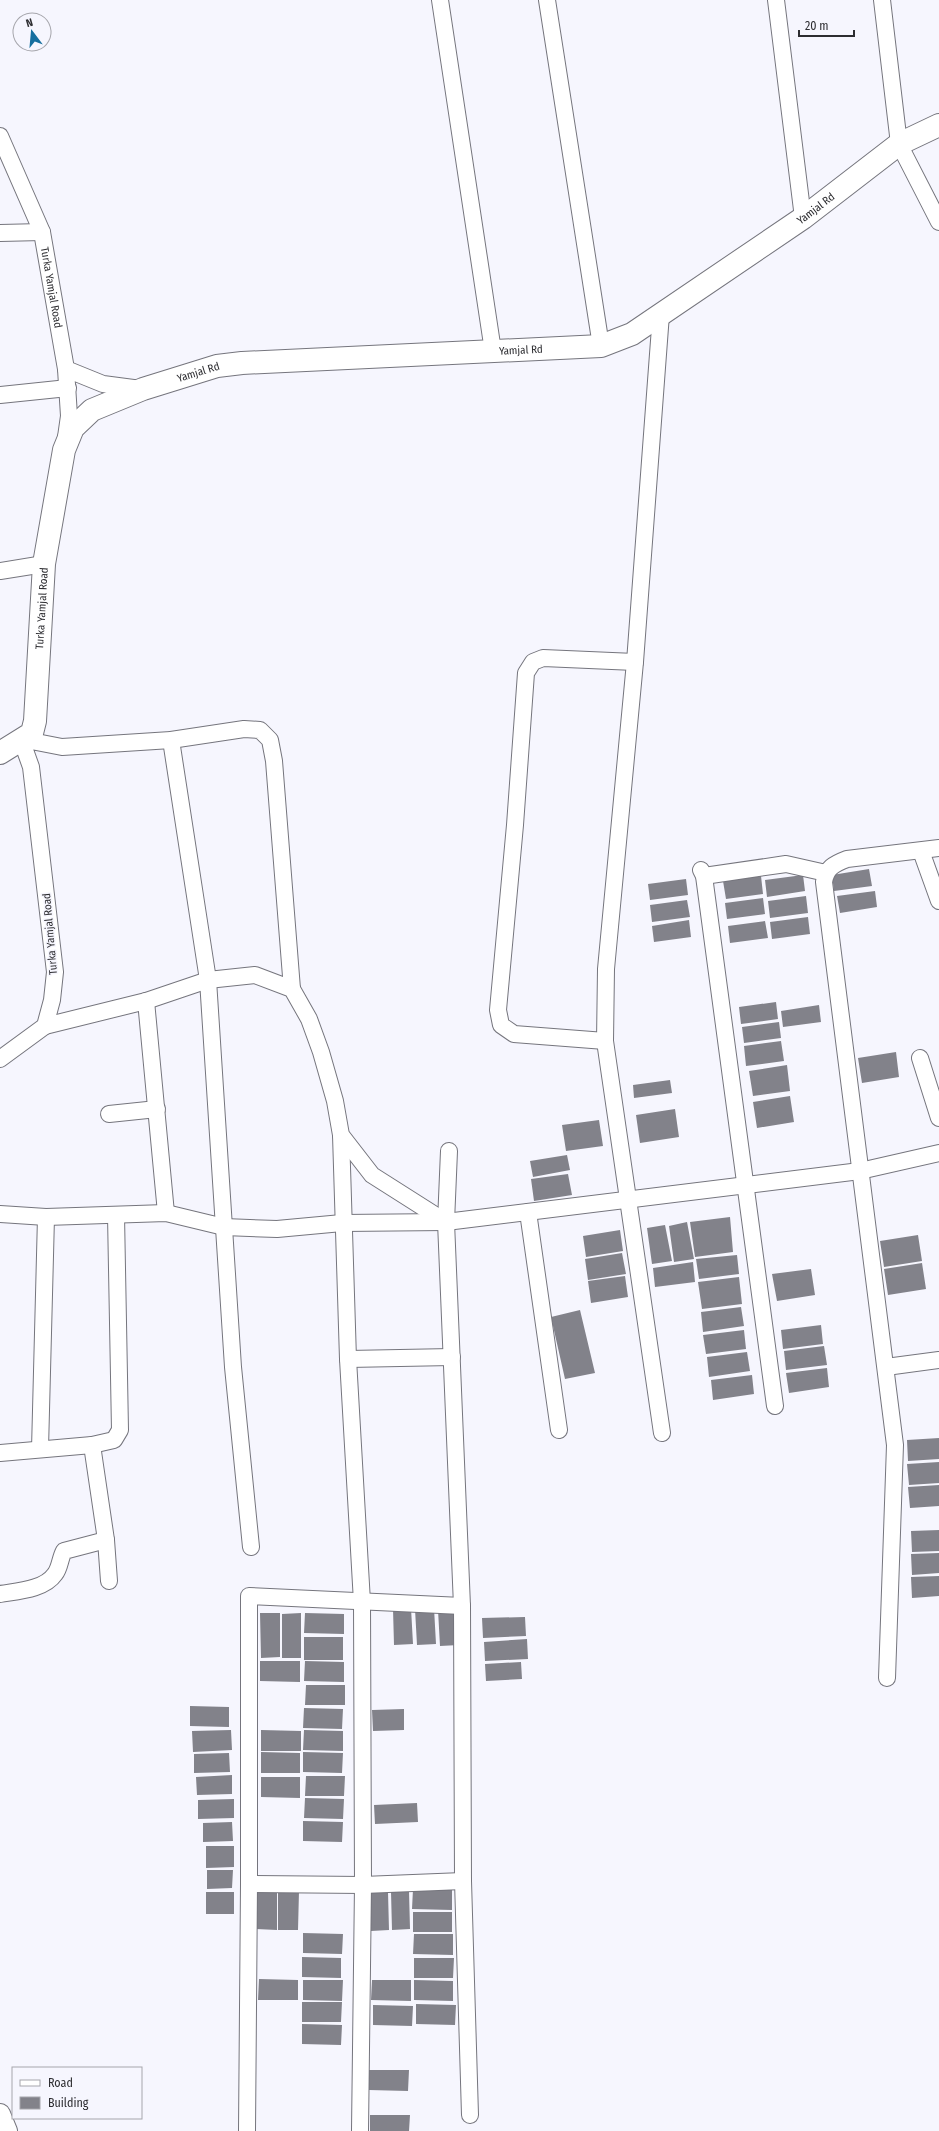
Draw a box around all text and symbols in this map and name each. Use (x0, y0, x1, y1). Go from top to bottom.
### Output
north arrow (12, 12, 52, 52)
scale bar (799, 12, 854, 38)
text: N (24, 16, 34, 30)
text: 20 m (805, 19, 829, 33)
street label: Yamjal Rd (794, 190, 837, 227)
street label: Turka Yamjal Road (38, 246, 65, 329)
street label: Yamjal Rd (499, 342, 543, 357)
street label: Yamjal Rd (175, 359, 221, 385)
street label: Turka Yamjal Road (33, 567, 50, 650)
street label: Turka Yamjal Road (40, 893, 60, 975)
legend (12, 2067, 142, 2119)
text: Road (48, 2076, 73, 2090)
text: Building (48, 2096, 89, 2110)

